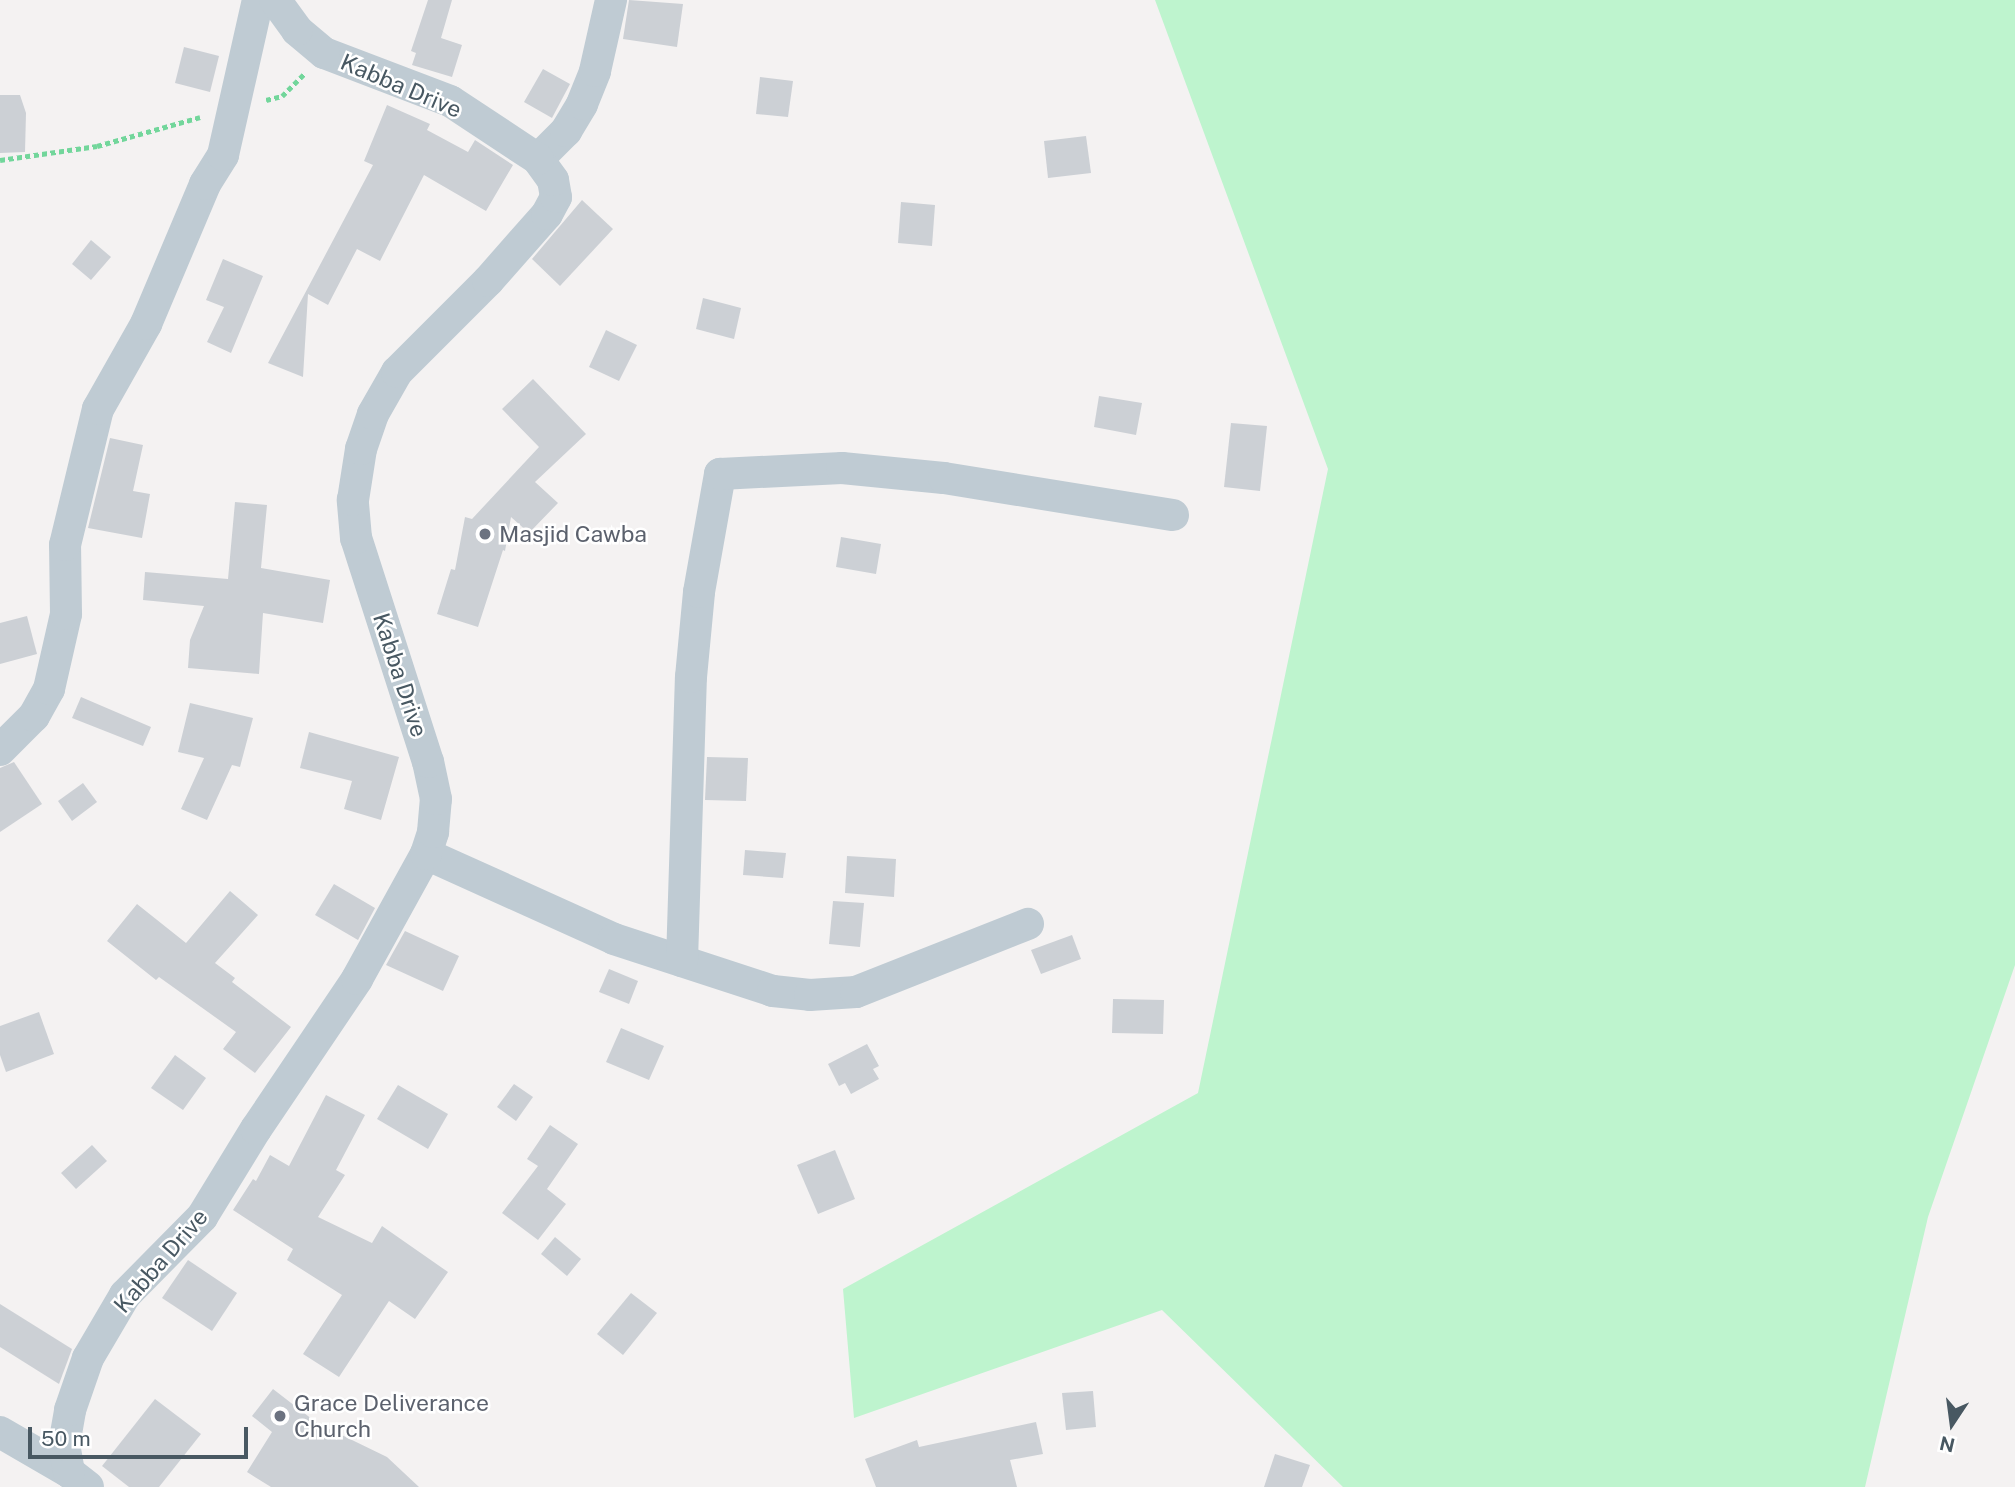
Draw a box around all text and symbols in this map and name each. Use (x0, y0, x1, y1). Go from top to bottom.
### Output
street label: Kabba Drive (336, 48, 466, 124)
place label: Masjid Cawba (499, 520, 647, 548)
marker: Masjid Cawba (477, 526, 493, 542)
street label: Kabba Drive (367, 609, 433, 741)
street label: Kabba Drive (108, 1203, 214, 1319)
place label: Grace Deliverance Church (294, 1389, 489, 1443)
north arrow (1917, 1389, 1987, 1459)
marker: Grace Deliverance Church (272, 1408, 288, 1424)
scale bar (32, 1414, 252, 1458)
text: 50 m (41, 1426, 91, 1451)
text: N (1938, 1432, 1957, 1457)

